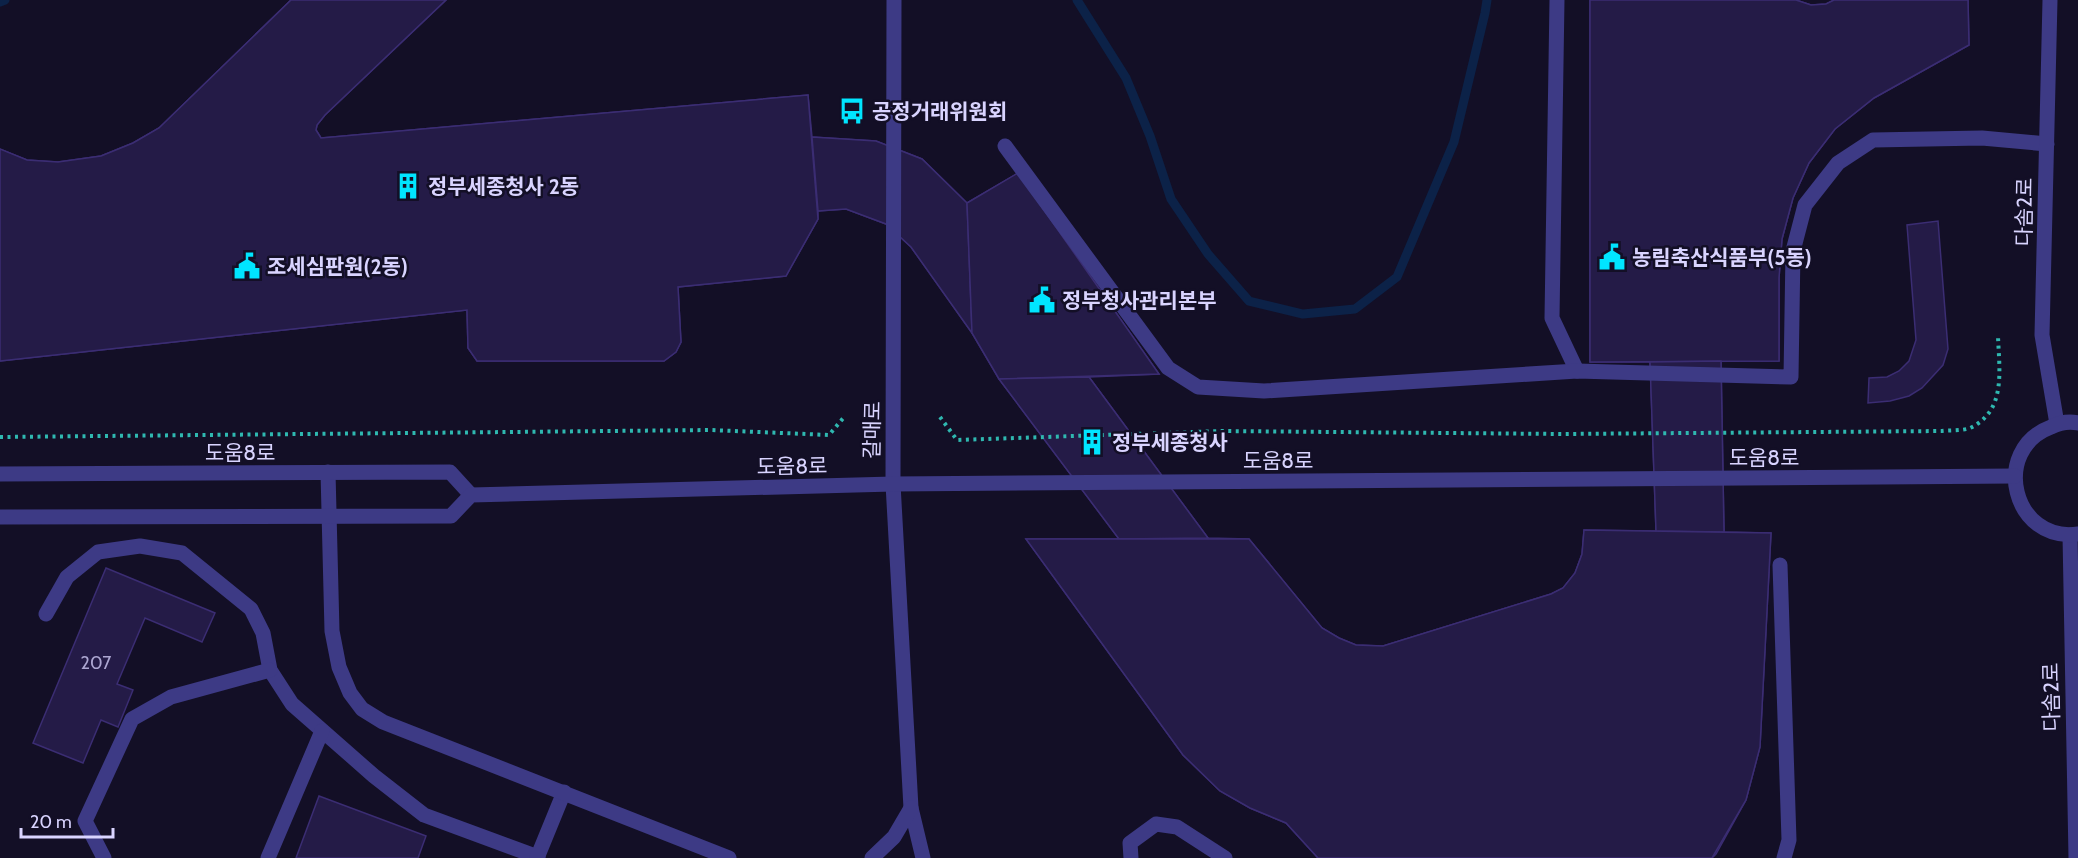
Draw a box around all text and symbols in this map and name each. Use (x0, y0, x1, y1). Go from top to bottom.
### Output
bus stop icon: 공정거래위원회 (837, 96, 867, 126)
place label: 공정거래위원회 (872, 99, 1007, 124)
building icon: 정부세종청사 2동 (393, 171, 423, 201)
place label: 정부세종청사 2동 (428, 174, 579, 199)
street label: 다솜2로 (2011, 177, 2037, 247)
public building icon: 농림축산식품부(5동) (1597, 242, 1627, 272)
place label: 농림축산식품부(5동) (1632, 245, 1812, 270)
public building icon: 조세심판원(2동) (232, 251, 262, 281)
place label: 조세심판원(2동) (267, 254, 408, 279)
public building icon: 정부청사관리본부 (1027, 285, 1057, 315)
place label: 정부청사관리본부 (1062, 288, 1217, 313)
street label: 갈매로 (859, 401, 885, 459)
building icon: 정부세종청사 (1077, 427, 1107, 457)
place label: 정부세종청사 (1112, 430, 1228, 455)
street label: 도움8로 (205, 440, 275, 465)
street label: 도움8로 (1729, 445, 1799, 470)
street label: 도움8로 (1243, 448, 1313, 473)
street label: 도움8로 (756, 453, 828, 479)
house number: 207 (81, 652, 111, 674)
street label: 다솜2로 (2038, 662, 2064, 732)
scale bar (21, 801, 112, 839)
text: 20 m (30, 811, 72, 833)

